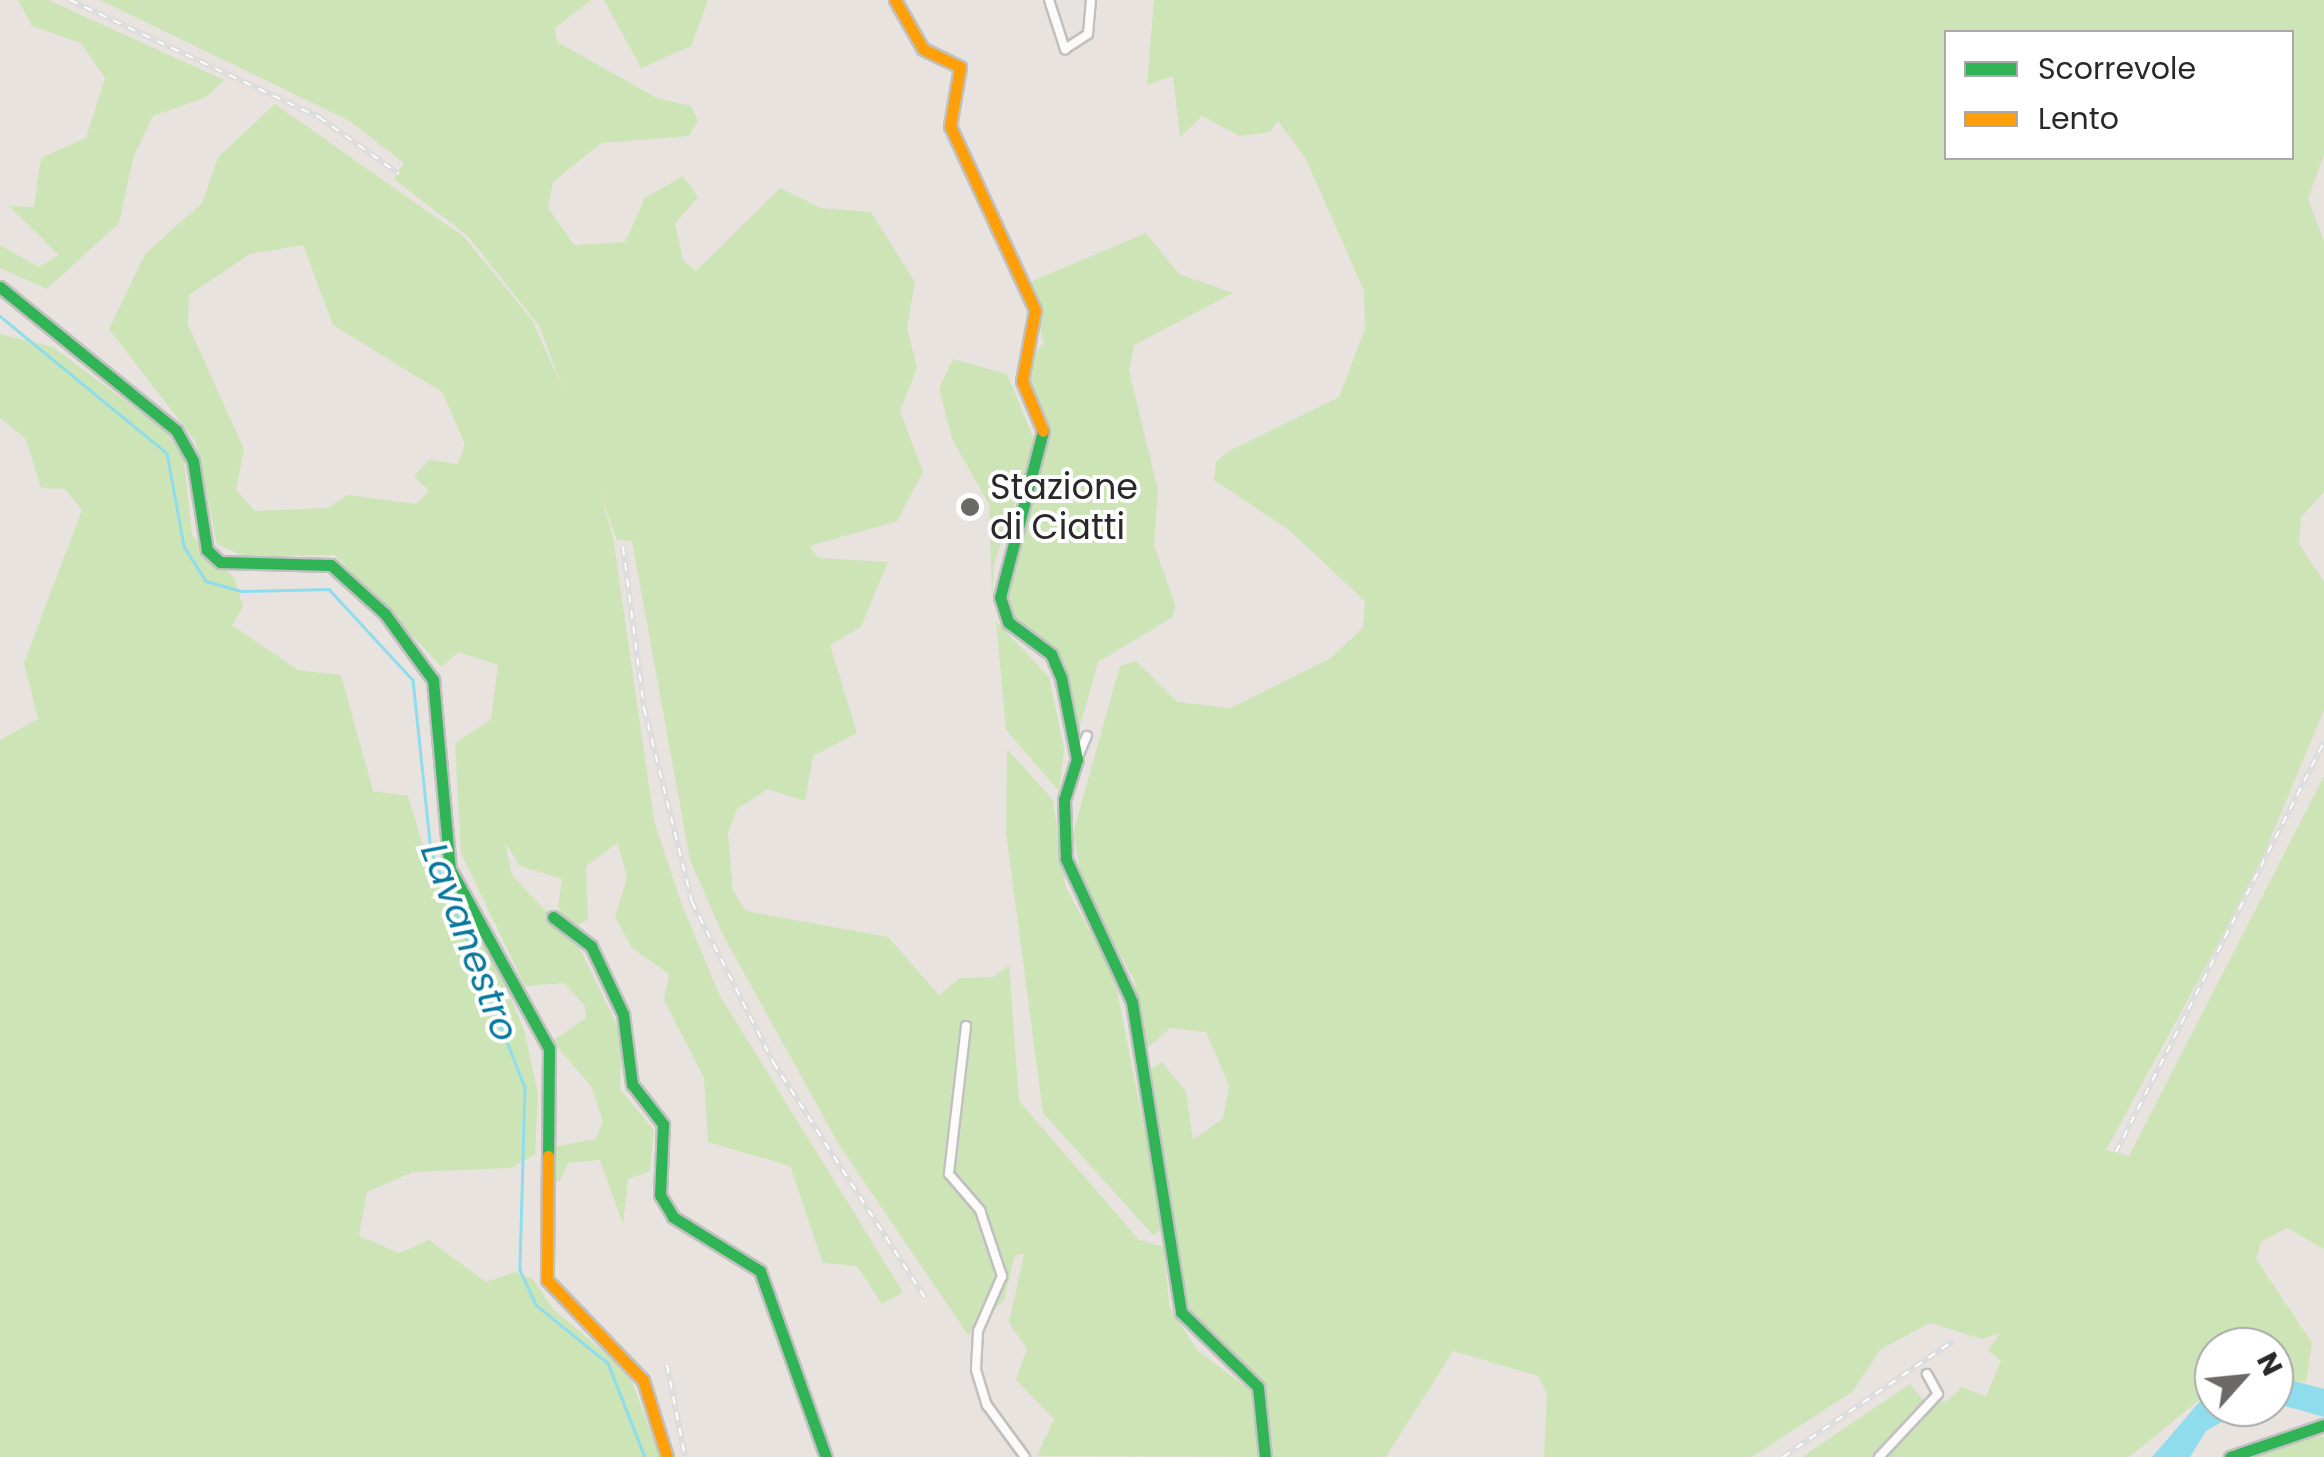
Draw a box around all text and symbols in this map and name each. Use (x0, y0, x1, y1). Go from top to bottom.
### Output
legend (1944, 30, 2294, 160)
text: Scorrevole (2038, 47, 2196, 90)
text: Lento (2038, 97, 2119, 140)
place label: Stazione di Ciatti (990, 466, 1138, 548)
marker: Stazione di Ciatti (959, 496, 981, 518)
water label: Lavanestro (411, 836, 529, 1048)
north arrow (2194, 1327, 2294, 1427)
text: N (2247, 1346, 2292, 1382)

